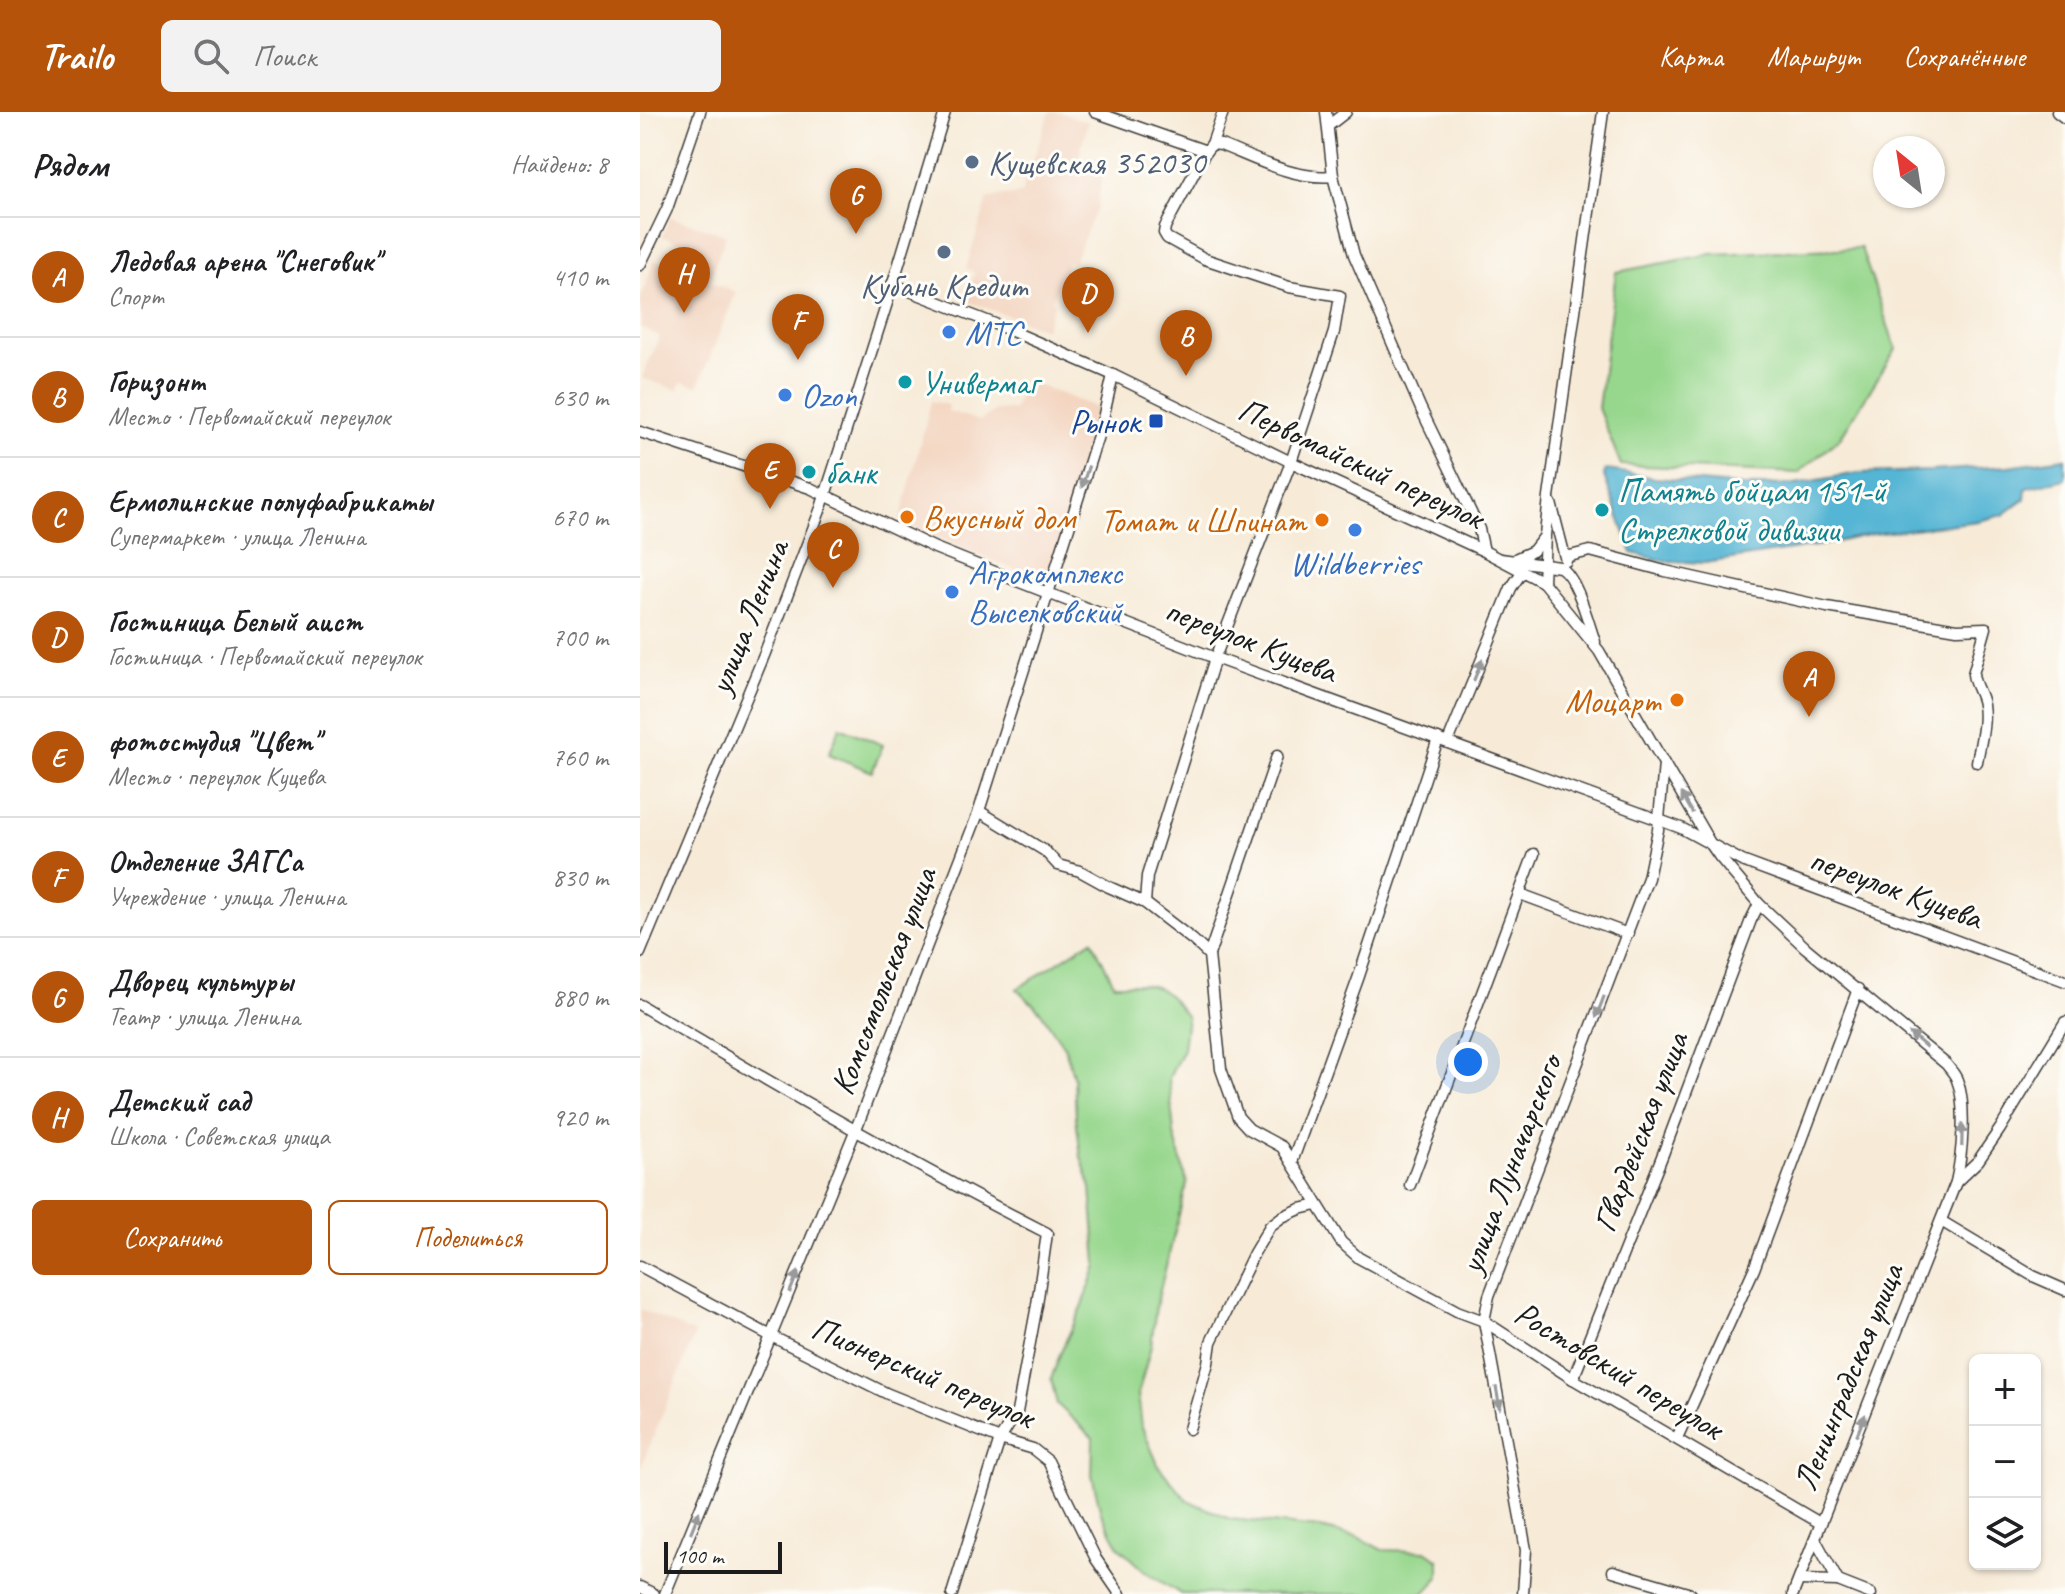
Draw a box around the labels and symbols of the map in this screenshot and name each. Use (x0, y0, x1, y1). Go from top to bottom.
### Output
north arrow (1873, 136, 1945, 208)
place label: Кущевская 352030 (988, 141, 1208, 184)
marker: Кущевская 352030 (963, 153, 981, 171)
pin: G (830, 168, 882, 234)
marker: Кубань Кредит (935, 243, 953, 261)
pin: H (658, 247, 710, 313)
place label: Кубань Кредит (860, 264, 1029, 307)
pin: D (1062, 267, 1114, 333)
pin: F (772, 294, 824, 360)
pin: B (1160, 310, 1212, 376)
place label: МТС (965, 311, 1025, 354)
marker: МТС (940, 323, 958, 341)
place label: Универмаг (921, 361, 1043, 404)
marker: Универмаг (896, 373, 914, 391)
place label: Ozon (801, 374, 858, 417)
marker: Ozon (776, 386, 794, 404)
street label: Первомайский переулок (1231, 387, 1494, 540)
place label: Рынок (1070, 400, 1143, 443)
marker: Рынок (1147, 412, 1165, 430)
pin: E (744, 443, 796, 509)
place label: банк (825, 451, 879, 494)
marker: банк (800, 463, 818, 481)
one-way arrow (1078, 465, 1091, 489)
place label: Память бойцам 151-й Стрелковой дивизии (1618, 469, 1888, 551)
place label: Вкусный дом (923, 496, 1077, 539)
place label: Томат и Шпинат (1100, 499, 1308, 542)
marker: Память бойцам 151-й Стрелковой дивизии (1593, 501, 1611, 519)
marker: Вкусный дом (898, 508, 916, 526)
marker: Томат и Шпинат (1313, 511, 1331, 529)
marker: Wildberries (1346, 521, 1364, 539)
pin: C (807, 522, 859, 588)
street label: улица Ленина (697, 531, 799, 702)
place label: Wildberries (1290, 542, 1424, 585)
place label: Агрокомплекс Выселковский (968, 551, 1124, 633)
marker: Агрокомплекс Выселковский (943, 583, 961, 601)
street label: переулок Куцева (1159, 588, 1345, 693)
pin: A (1783, 651, 1835, 717)
one-way arrow (1471, 658, 1484, 682)
place label: Моцарт (1565, 679, 1662, 722)
marker: Моцарт (1668, 691, 1686, 709)
one-way arrow (1680, 792, 1694, 814)
street label: переулок Куцева (1804, 837, 1990, 940)
street label: Комсомольская улица (820, 859, 947, 1101)
one-way arrow (1593, 995, 1606, 1019)
street label: Гвардейская улица (1582, 1024, 1699, 1238)
one-way arrow (1909, 1032, 1929, 1049)
your location (1448, 1042, 1488, 1082)
street label: улица Луначарского (1448, 1045, 1573, 1281)
one-way arrow (1956, 1122, 1968, 1147)
street label: Ленинградская улица (1783, 1255, 1914, 1497)
one-way arrow (787, 1270, 800, 1294)
street label: Ростовский переулок (1507, 1291, 1734, 1451)
street label: Пионерский переулок (805, 1306, 1044, 1440)
one-way arrow (1493, 1386, 1505, 1411)
one-way arrow (1855, 1413, 1868, 1437)
one-way arrow (688, 1510, 701, 1534)
scale bar (664, 1538, 782, 1574)

